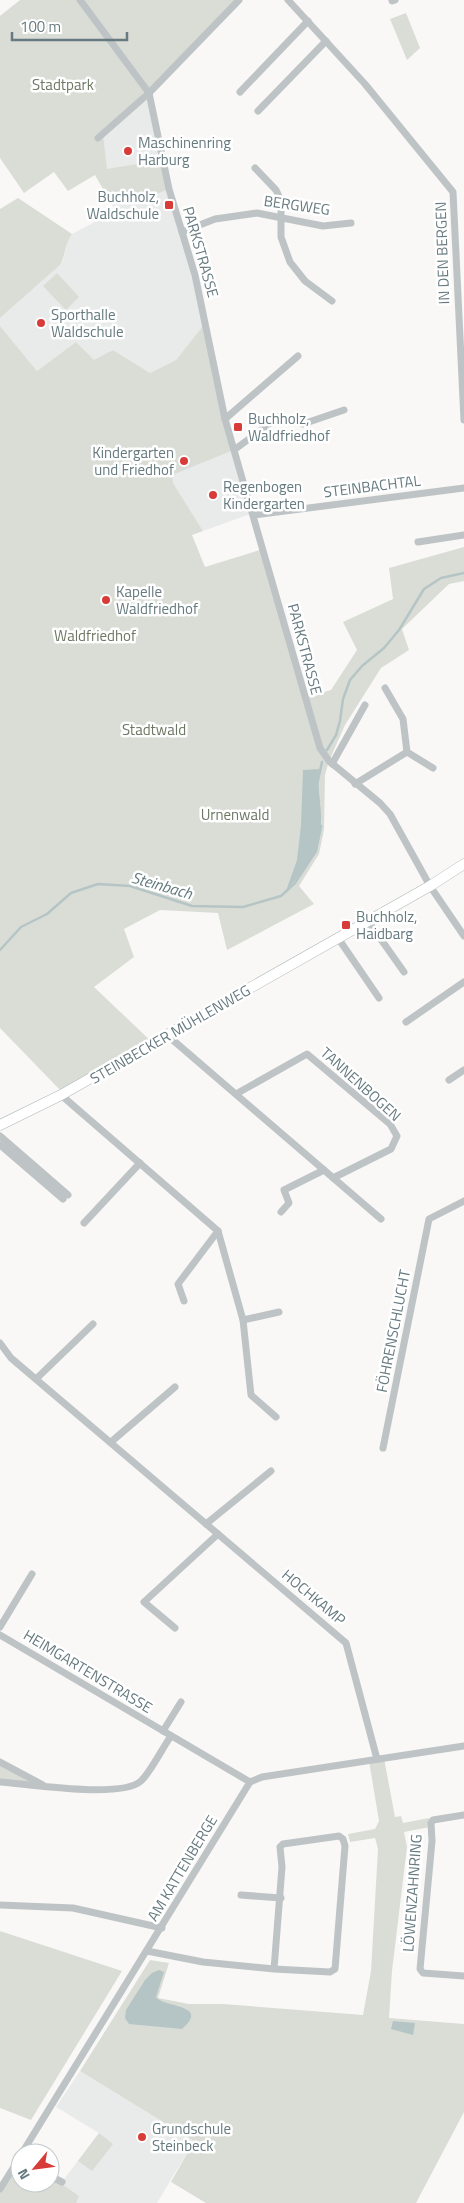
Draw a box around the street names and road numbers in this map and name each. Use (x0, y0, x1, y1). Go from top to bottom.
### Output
street label: BERGWEG (262, 189, 332, 221)
street label: IN DEN BERGEN (429, 201, 455, 305)
street label: PARKSTRASSE (177, 204, 225, 300)
street label: STEINBACHTAL (322, 469, 422, 503)
street label: PARKSTRASSE (282, 601, 328, 697)
street label: STEINBECKER MÜHLENWEG (86, 979, 254, 1089)
street label: TANNENBOGEN (316, 1041, 406, 1127)
street label: FÖHRENSCHLUCHT (370, 1268, 416, 1394)
street label: HOCHKAMP (277, 1563, 351, 1631)
street label: HEIMGARTENSTRASSE (19, 1623, 157, 1719)
street label: AM KATTENBERGE (141, 1811, 223, 1925)
street label: LÖWENZAHNRING (396, 1833, 428, 1953)

